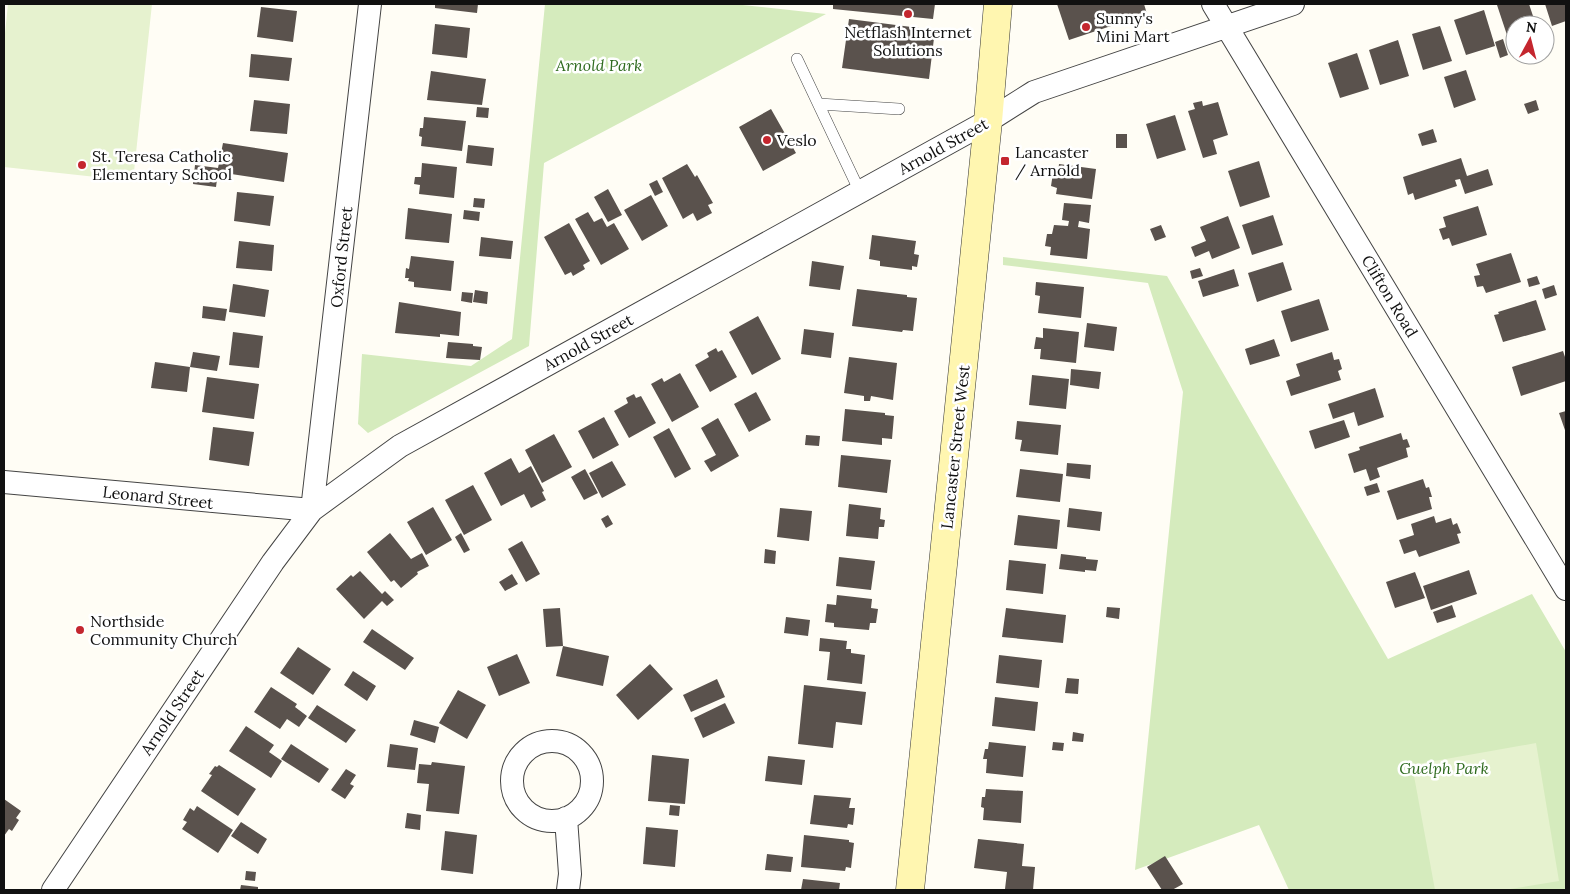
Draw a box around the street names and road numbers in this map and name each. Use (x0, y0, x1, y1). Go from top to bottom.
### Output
street label: Arnold Street (894, 113, 992, 179)
street label: Oxford Street (326, 205, 356, 309)
street label: Clifton Road (1358, 251, 1423, 341)
street label: Arnold Street (539, 309, 637, 375)
street label: Lancaster Street West (936, 363, 974, 530)
street label: Leonard Street (102, 481, 215, 513)
street label: Arnold Street (135, 664, 209, 760)

